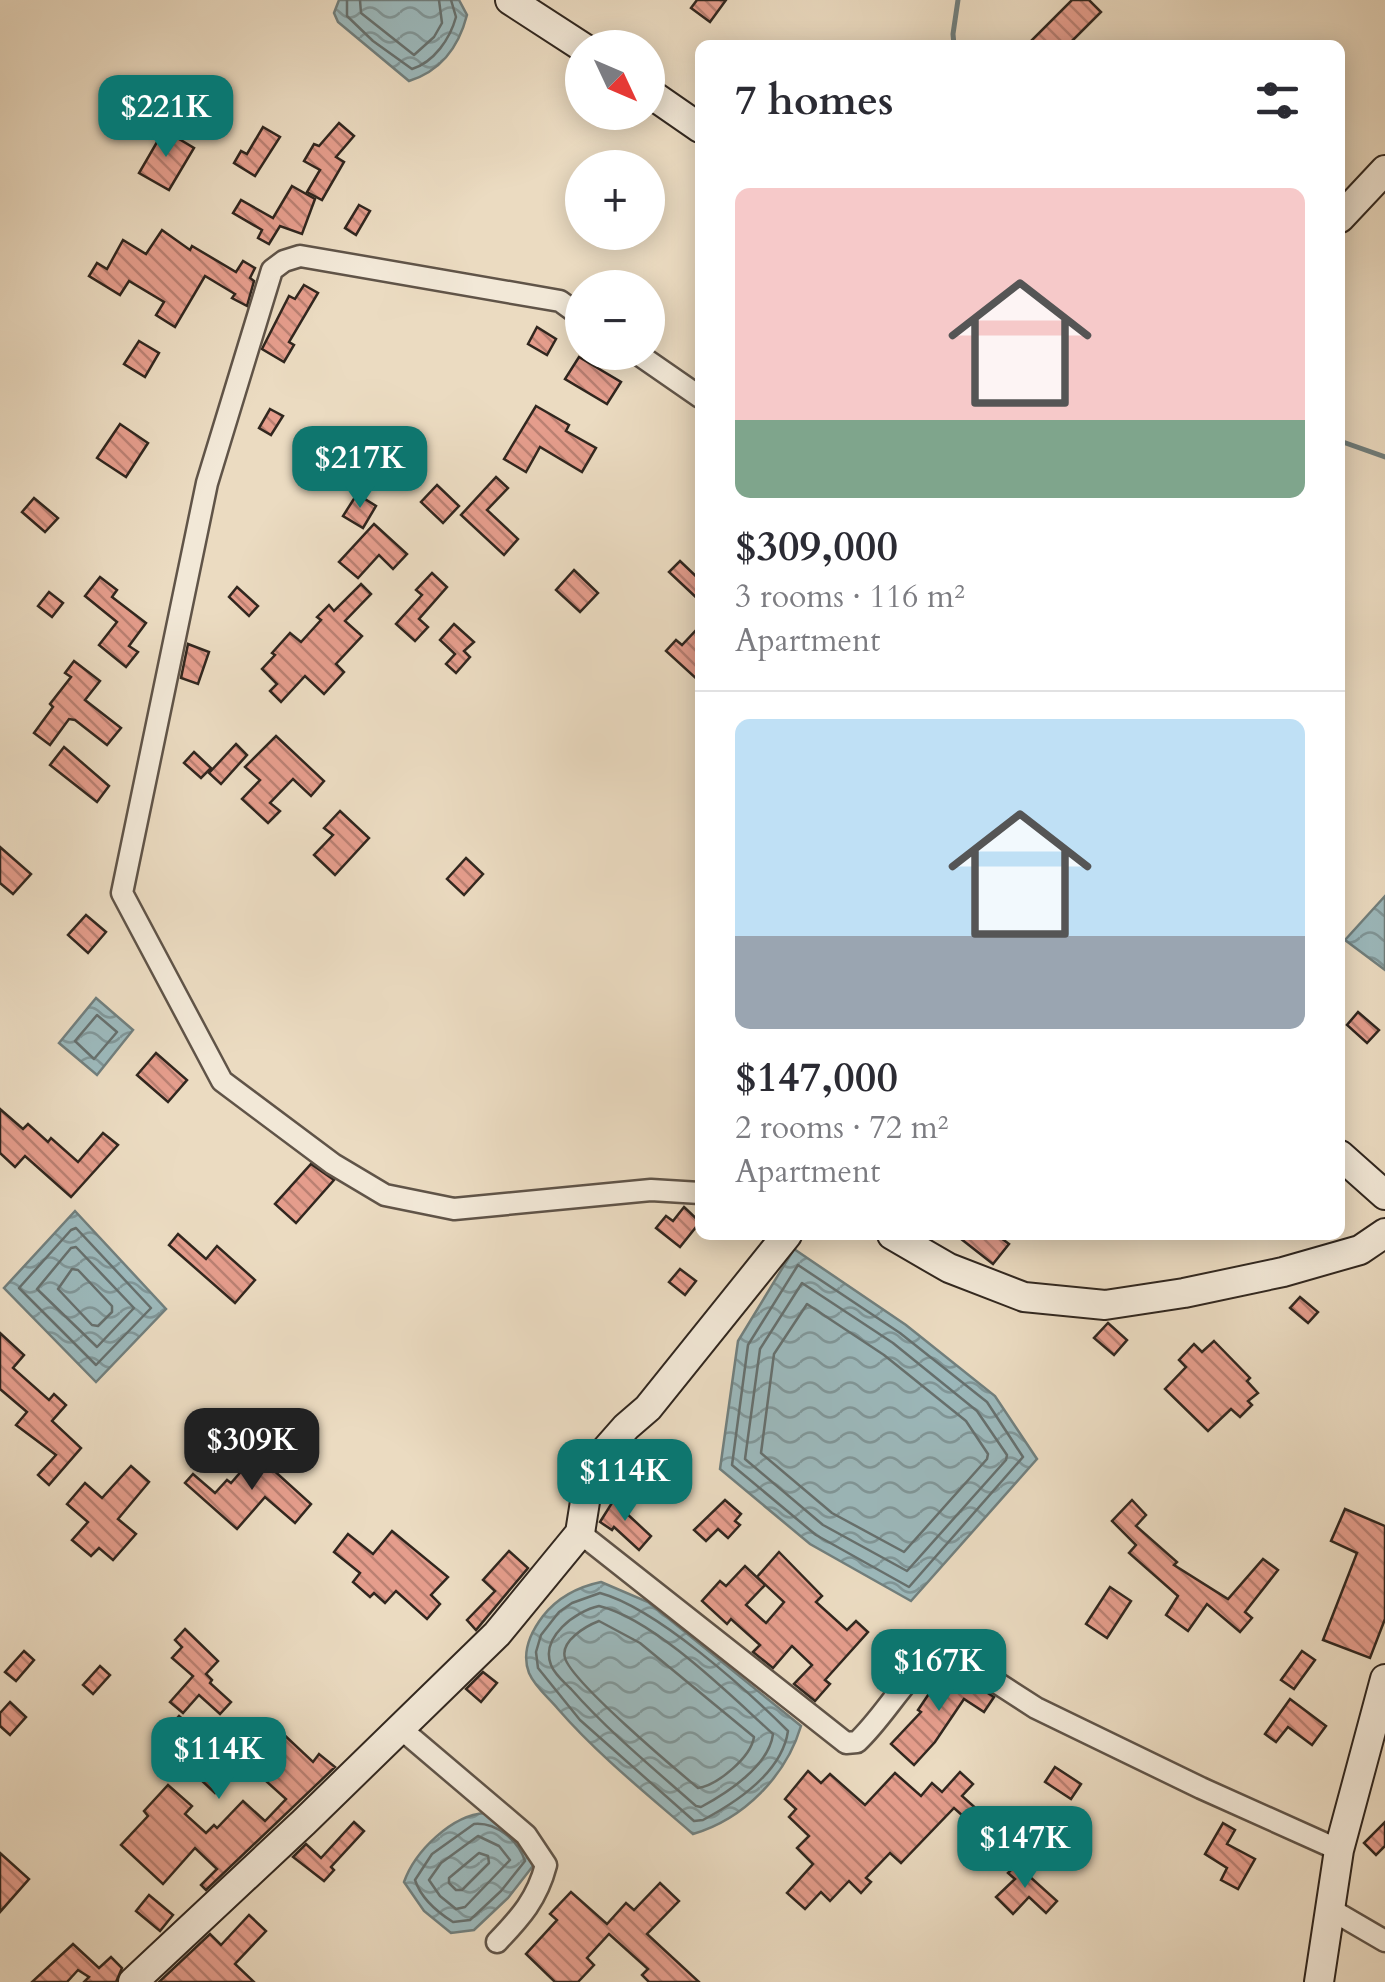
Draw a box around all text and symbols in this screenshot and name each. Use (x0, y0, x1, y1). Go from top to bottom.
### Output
north arrow (565, 30, 665, 130)
map controls (565, 30, 665, 370)
text: 7 homes (735, 72, 893, 129)
icon: filters (1250, 73, 1305, 128)
pin: $221K (96, 75, 236, 160)
text: $221K (120, 85, 212, 129)
button: + (565, 150, 665, 250)
icon: home (930, 253, 1110, 433)
button: − (565, 270, 665, 370)
pin: $217K (290, 426, 430, 511)
text: $217K (314, 436, 406, 480)
text: $309,000 (735, 518, 898, 575)
text: 3 rooms · 116 m² (735, 575, 965, 619)
text: Apartment (735, 619, 880, 663)
icon: home (930, 784, 1110, 964)
text: $147,000 (735, 1049, 898, 1106)
text: 2 rooms · 72 m² (735, 1106, 948, 1150)
text: Apartment (735, 1150, 880, 1194)
pin: $309K (182, 1408, 322, 1493)
text: $309K (206, 1418, 298, 1462)
pin: $114K (555, 1439, 695, 1524)
text: $114K (579, 1449, 671, 1493)
pin: $167K (869, 1629, 1009, 1714)
text: $167K (893, 1639, 985, 1683)
pin: $114K (149, 1717, 289, 1802)
text: $114K (173, 1727, 265, 1771)
pin: $147K (955, 1806, 1095, 1891)
text: $147K (979, 1816, 1071, 1860)

